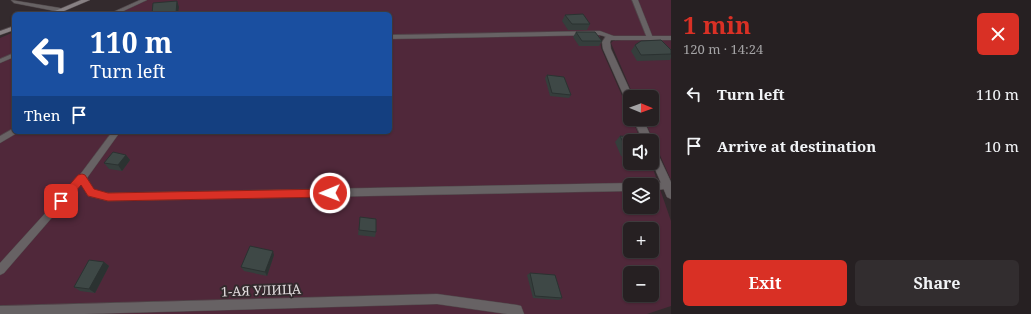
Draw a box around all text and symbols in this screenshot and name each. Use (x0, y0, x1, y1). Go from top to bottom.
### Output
text: 1 min (683, 8, 751, 41)
button: close (977, 13, 1019, 55)
text: 110 m (90, 23, 172, 61)
icon: left (24, 28, 76, 80)
text: 120 m · 14:24 (683, 40, 763, 58)
text: Turn left (90, 59, 165, 83)
icon: left (683, 83, 705, 105)
text: Turn left (717, 84, 785, 104)
text: 110 m (976, 84, 1019, 104)
north arrow (623, 90, 659, 126)
map controls (623, 90, 659, 302)
icon: arrive (68, 104, 90, 126)
text: Then (24, 105, 60, 125)
button: sound (623, 134, 659, 170)
icon: arrive (683, 135, 705, 157)
text: Arrive at destination (717, 136, 876, 156)
text: 10 m (984, 136, 1019, 156)
position arrow (309, 172, 351, 214)
button: layers (623, 178, 659, 214)
pin (44, 184, 78, 218)
icon: arrive (50, 190, 72, 212)
button: + (623, 222, 659, 258)
button: Exit (683, 260, 847, 306)
button: Share (855, 260, 1019, 306)
button: − (623, 266, 659, 302)
street label: 1-АЯ УЛИЦА (221, 280, 302, 300)

